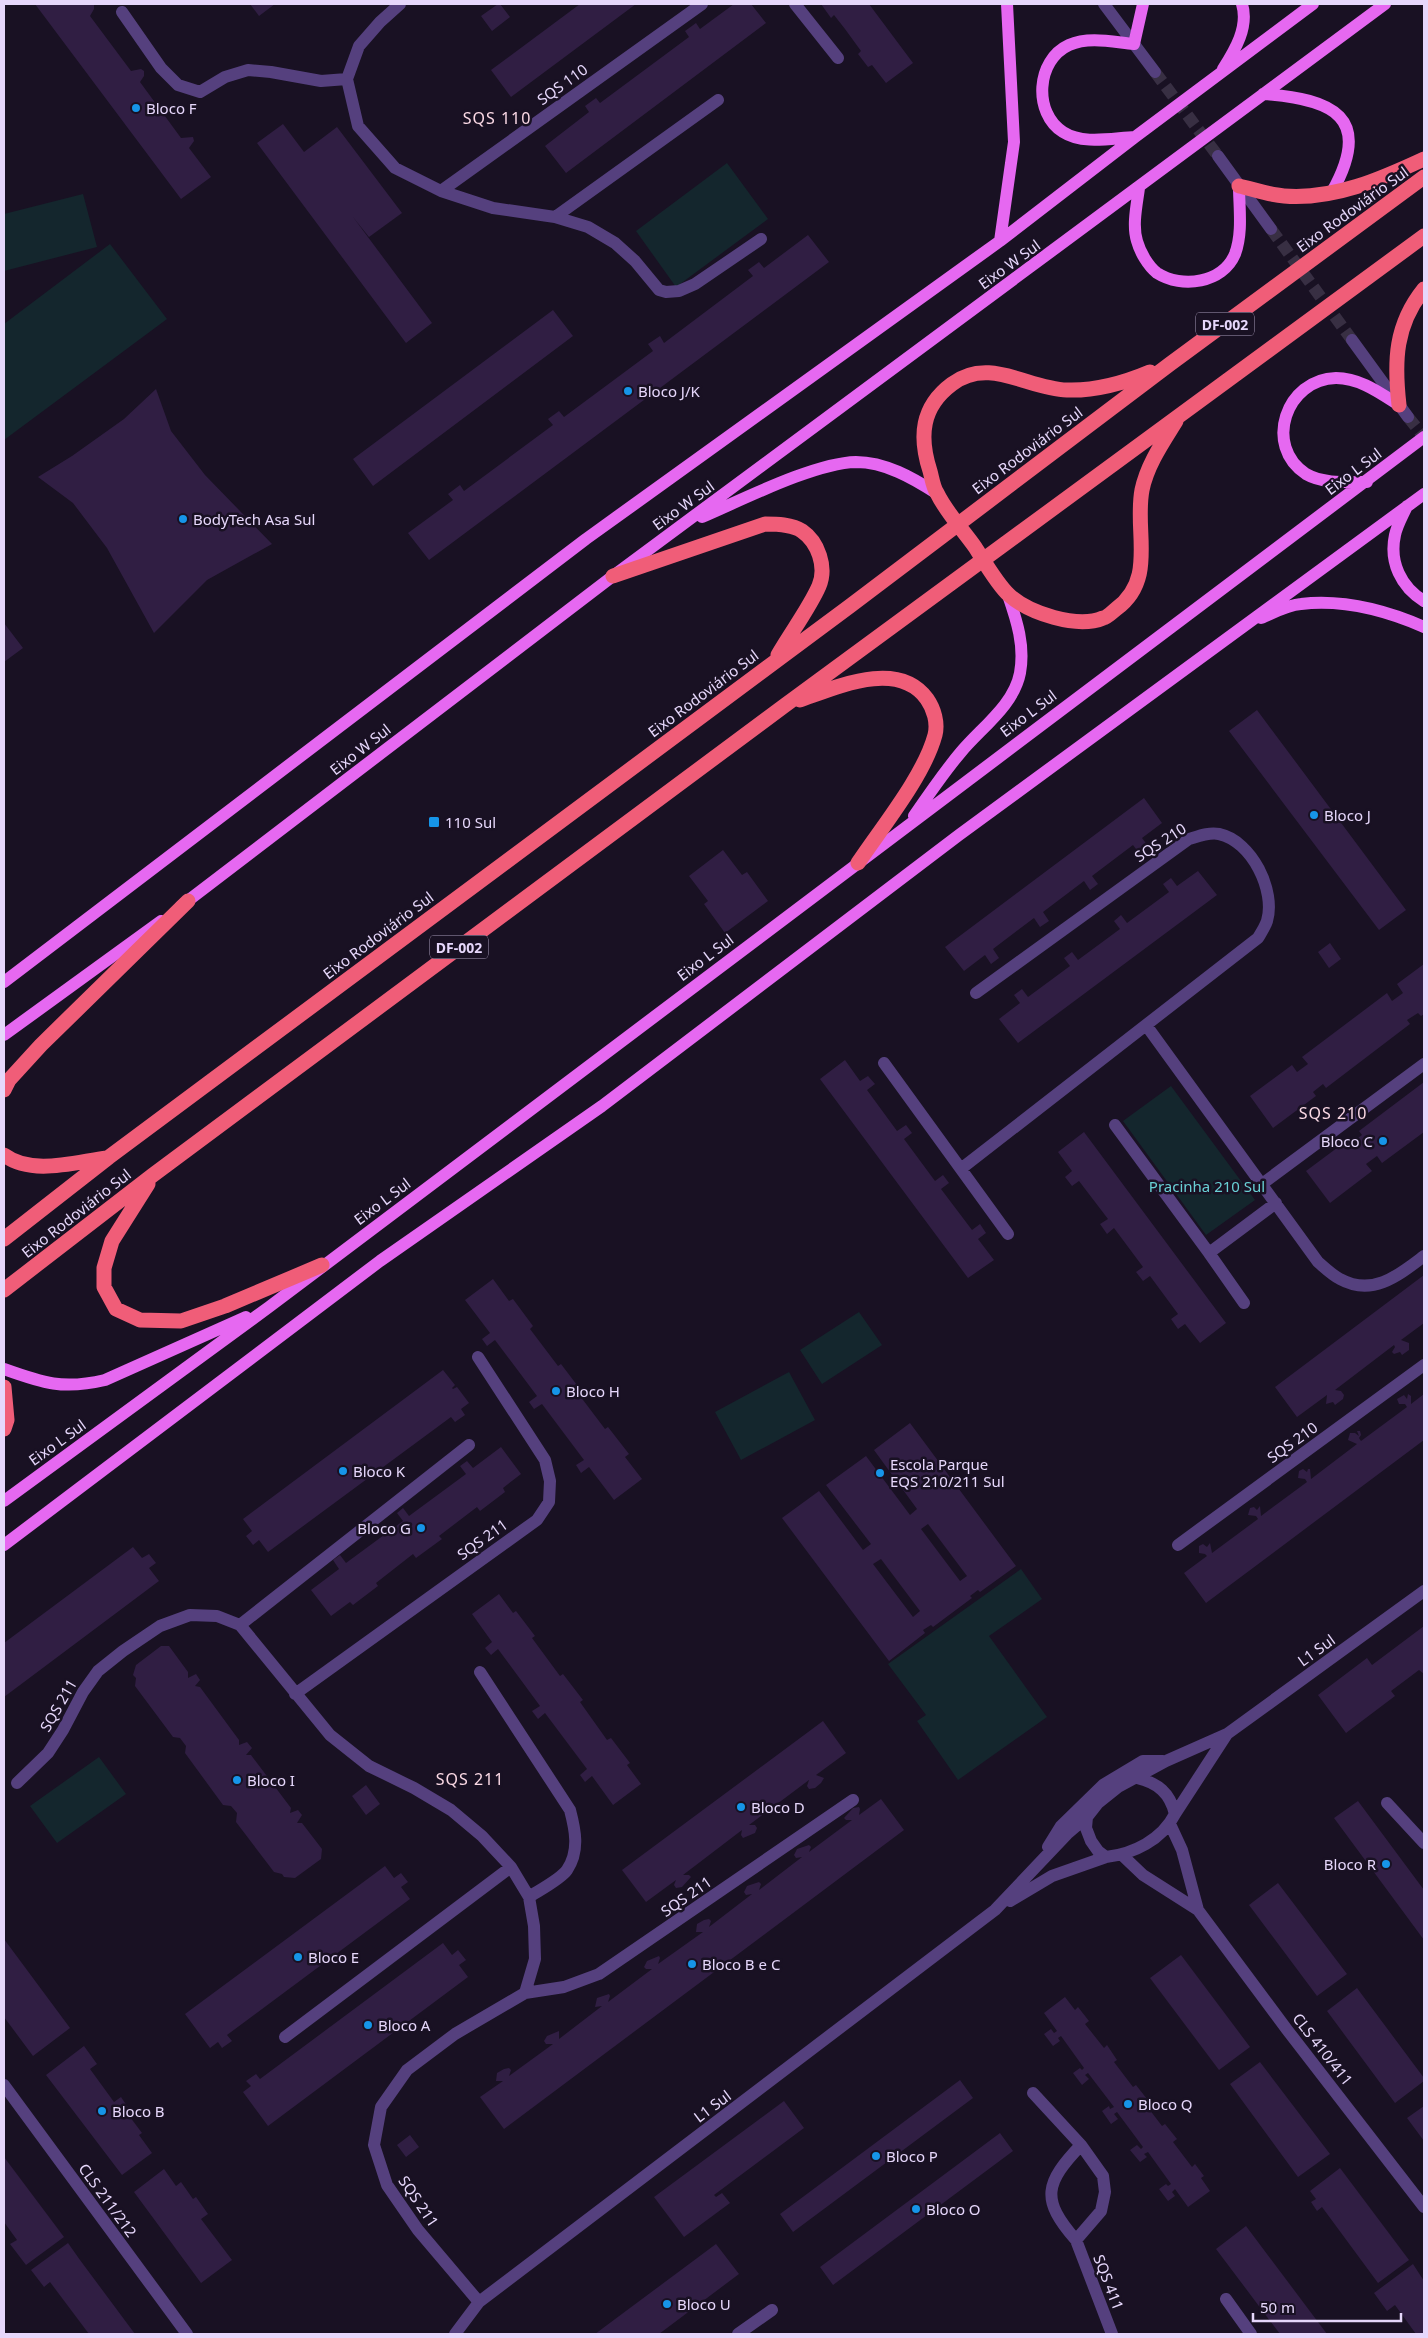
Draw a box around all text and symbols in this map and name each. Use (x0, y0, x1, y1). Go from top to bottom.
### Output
street label: SQS 110 (533, 59, 591, 109)
place label: Bloco F (146, 98, 197, 118)
marker: Bloco F (130, 102, 142, 114)
district label: SQS 110 (463, 107, 531, 129)
street label: Eixo Rodoviário Sul (1292, 162, 1412, 256)
street label: Eixo W Sul (974, 235, 1044, 293)
road number: DF-002 (1196, 312, 1254, 336)
place label: Bloco J/K (638, 381, 701, 401)
marker: Bloco J/K (622, 385, 634, 397)
street label: Eixo Rodoviário Sul (968, 402, 1086, 498)
street label: Eixo L Sul (1321, 443, 1385, 499)
street label: Eixo W Sul (648, 476, 718, 534)
place label: BodyTech Asa Sul (193, 509, 315, 529)
marker: BodyTech Asa Sul (177, 513, 189, 525)
street label: Eixo Rodoviário Sul (644, 645, 762, 741)
street label: Eixo L Sul (996, 685, 1060, 741)
street label: Eixo W Sul (325, 719, 395, 779)
place label: Bloco J (1324, 805, 1371, 825)
marker: Bloco J (1308, 809, 1320, 821)
place label: 110 Sul (445, 812, 496, 832)
marker: 110 Sul (427, 815, 441, 829)
street label: SQS 210 (1130, 818, 1190, 866)
street label: Eixo Rodoviário Sul (319, 887, 437, 983)
street label: Eixo L Sul (673, 929, 737, 985)
road number: DF-002 (430, 936, 488, 959)
district label: SQS 210 (1299, 1102, 1367, 1124)
place label: Bloco C (1321, 1131, 1374, 1151)
marker: Bloco C (1377, 1135, 1389, 1147)
street label: Eixo Rodoviário Sul (17, 1164, 135, 1262)
street label: Eixo L Sul (350, 1173, 414, 1229)
park label: Pracinha 210 Sul (1149, 1176, 1265, 1196)
place label: Bloco H (566, 1381, 620, 1401)
marker: Bloco H (550, 1385, 562, 1397)
street label: Eixo L Sul (24, 1415, 90, 1469)
street label: SQS 210 (1263, 1417, 1321, 1467)
place label: Escola Parque EQS 210/211 Sul (890, 1454, 1005, 1491)
place label: Bloco K (353, 1461, 406, 1481)
marker: Bloco K (337, 1465, 349, 1477)
marker: Escola Parque EQS 210/211 Sul (874, 1467, 886, 1479)
street label: SQS 211 (453, 1514, 511, 1564)
place label: Bloco G (357, 1518, 411, 1538)
marker: Bloco G (415, 1522, 427, 1534)
street label: L1 Sul (1293, 1630, 1339, 1670)
street label: SQS 211 (35, 1675, 81, 1735)
district label: SQS 211 (436, 1768, 504, 1790)
place label: Bloco I (247, 1770, 295, 1790)
marker: Bloco I (231, 1774, 243, 1786)
place label: Bloco D (751, 1797, 805, 1817)
marker: Bloco D (735, 1801, 747, 1813)
place label: Bloco R (1324, 1854, 1377, 1874)
marker: Bloco R (1380, 1858, 1392, 1870)
street label: SQS 211 (657, 1871, 715, 1921)
place label: Bloco E (308, 1947, 359, 1967)
marker: Bloco E (292, 1951, 304, 1963)
place label: Bloco B e C (702, 1954, 781, 1974)
marker: Bloco B e C (686, 1958, 698, 1970)
street label: CLS 410/411 (1288, 2009, 1358, 2089)
place label: Bloco A (378, 2015, 431, 2035)
marker: Bloco A (362, 2019, 374, 2031)
street label: L1 Sul (689, 2085, 735, 2127)
place label: Bloco Q (1138, 2094, 1193, 2114)
marker: Bloco Q (1122, 2098, 1134, 2110)
place label: Bloco B (112, 2101, 165, 2121)
marker: Bloco B (96, 2105, 108, 2117)
place label: Bloco P (886, 2146, 938, 2166)
marker: Bloco P (870, 2150, 882, 2162)
street label: CLS 211/212 (74, 2159, 142, 2241)
street label: SQS 211 (395, 2171, 443, 2231)
place label: Bloco O (926, 2199, 981, 2219)
marker: Bloco O (910, 2203, 922, 2215)
street label: SQS 411 (1089, 2251, 1129, 2313)
scale bar (1253, 2290, 1400, 2322)
place label: Bloco U (677, 2294, 731, 2314)
text: 50 m (1260, 2297, 1295, 2317)
marker: Bloco U (661, 2298, 673, 2310)

